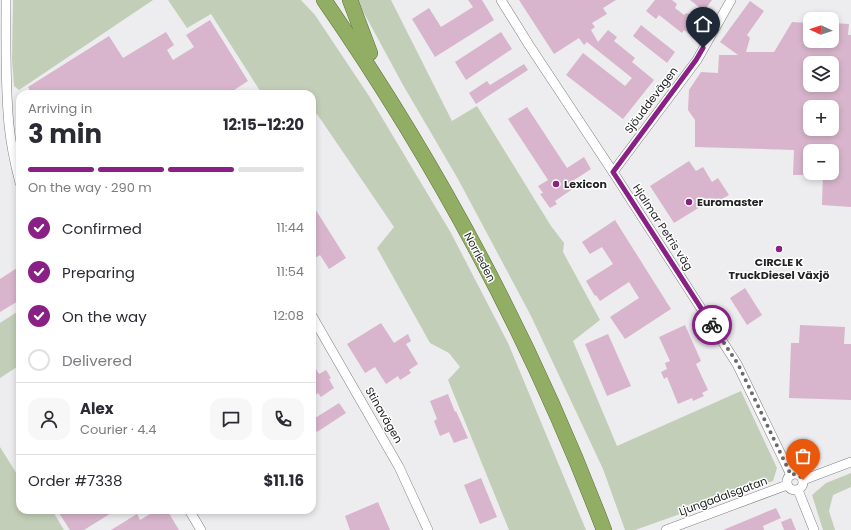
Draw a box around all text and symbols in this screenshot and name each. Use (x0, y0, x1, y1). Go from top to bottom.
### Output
pin (686, 7.0, 720, 48)
north arrow (803, 12, 839, 48)
map controls (803, 12, 839, 180)
icon: home (692, 13, 714, 35)
button: layers (803, 56, 839, 92)
street label: Sjöuddevägen (621, 63, 681, 137)
text: Arriving in (28, 99, 92, 118)
button: + (803, 100, 839, 136)
text: 12:15–12:20 (223, 114, 304, 135)
text: 3 min (28, 116, 102, 152)
button: − (803, 144, 839, 180)
place label: Lexicon (564, 176, 607, 192)
text: On the way · 290 m (28, 178, 152, 197)
marker: Lexicon (551, 179, 561, 189)
street label: Hjalmar Petris väg (629, 181, 697, 273)
place label: Euromaster (697, 194, 764, 210)
marker: Euromaster (684, 197, 694, 207)
icon: check (28, 217, 50, 239)
text: Confirmed (62, 218, 142, 239)
text: 11:44 (277, 218, 304, 237)
street label: Norrleden (460, 229, 500, 285)
marker: CIRCLE K TruckDiesel Växjö (774, 244, 784, 254)
place label: CIRCLE K TruckDiesel Växjö (729, 254, 829, 283)
icon: check (28, 261, 50, 283)
text: Preparing (62, 262, 135, 283)
text: 11:54 (277, 262, 304, 281)
icon: check (28, 305, 50, 327)
courier (692, 305, 732, 345)
text: On the way (62, 306, 147, 327)
text: 12:08 (273, 306, 304, 325)
icon: bike (701, 314, 723, 336)
text: Delivered (62, 350, 132, 371)
street label: Stinavägen (361, 384, 407, 446)
button: person (28, 398, 70, 440)
text: Alex (80, 398, 114, 419)
button: chat (210, 398, 252, 440)
button: phone (262, 398, 304, 440)
text: Courier · 4.4 (80, 420, 156, 439)
pin (786, 439, 820, 480)
icon: bag (792, 445, 814, 467)
text: Order #7338 (28, 470, 122, 491)
text: $11.16 (263, 470, 304, 491)
street label: Ljungadalsgatan (677, 473, 769, 519)

